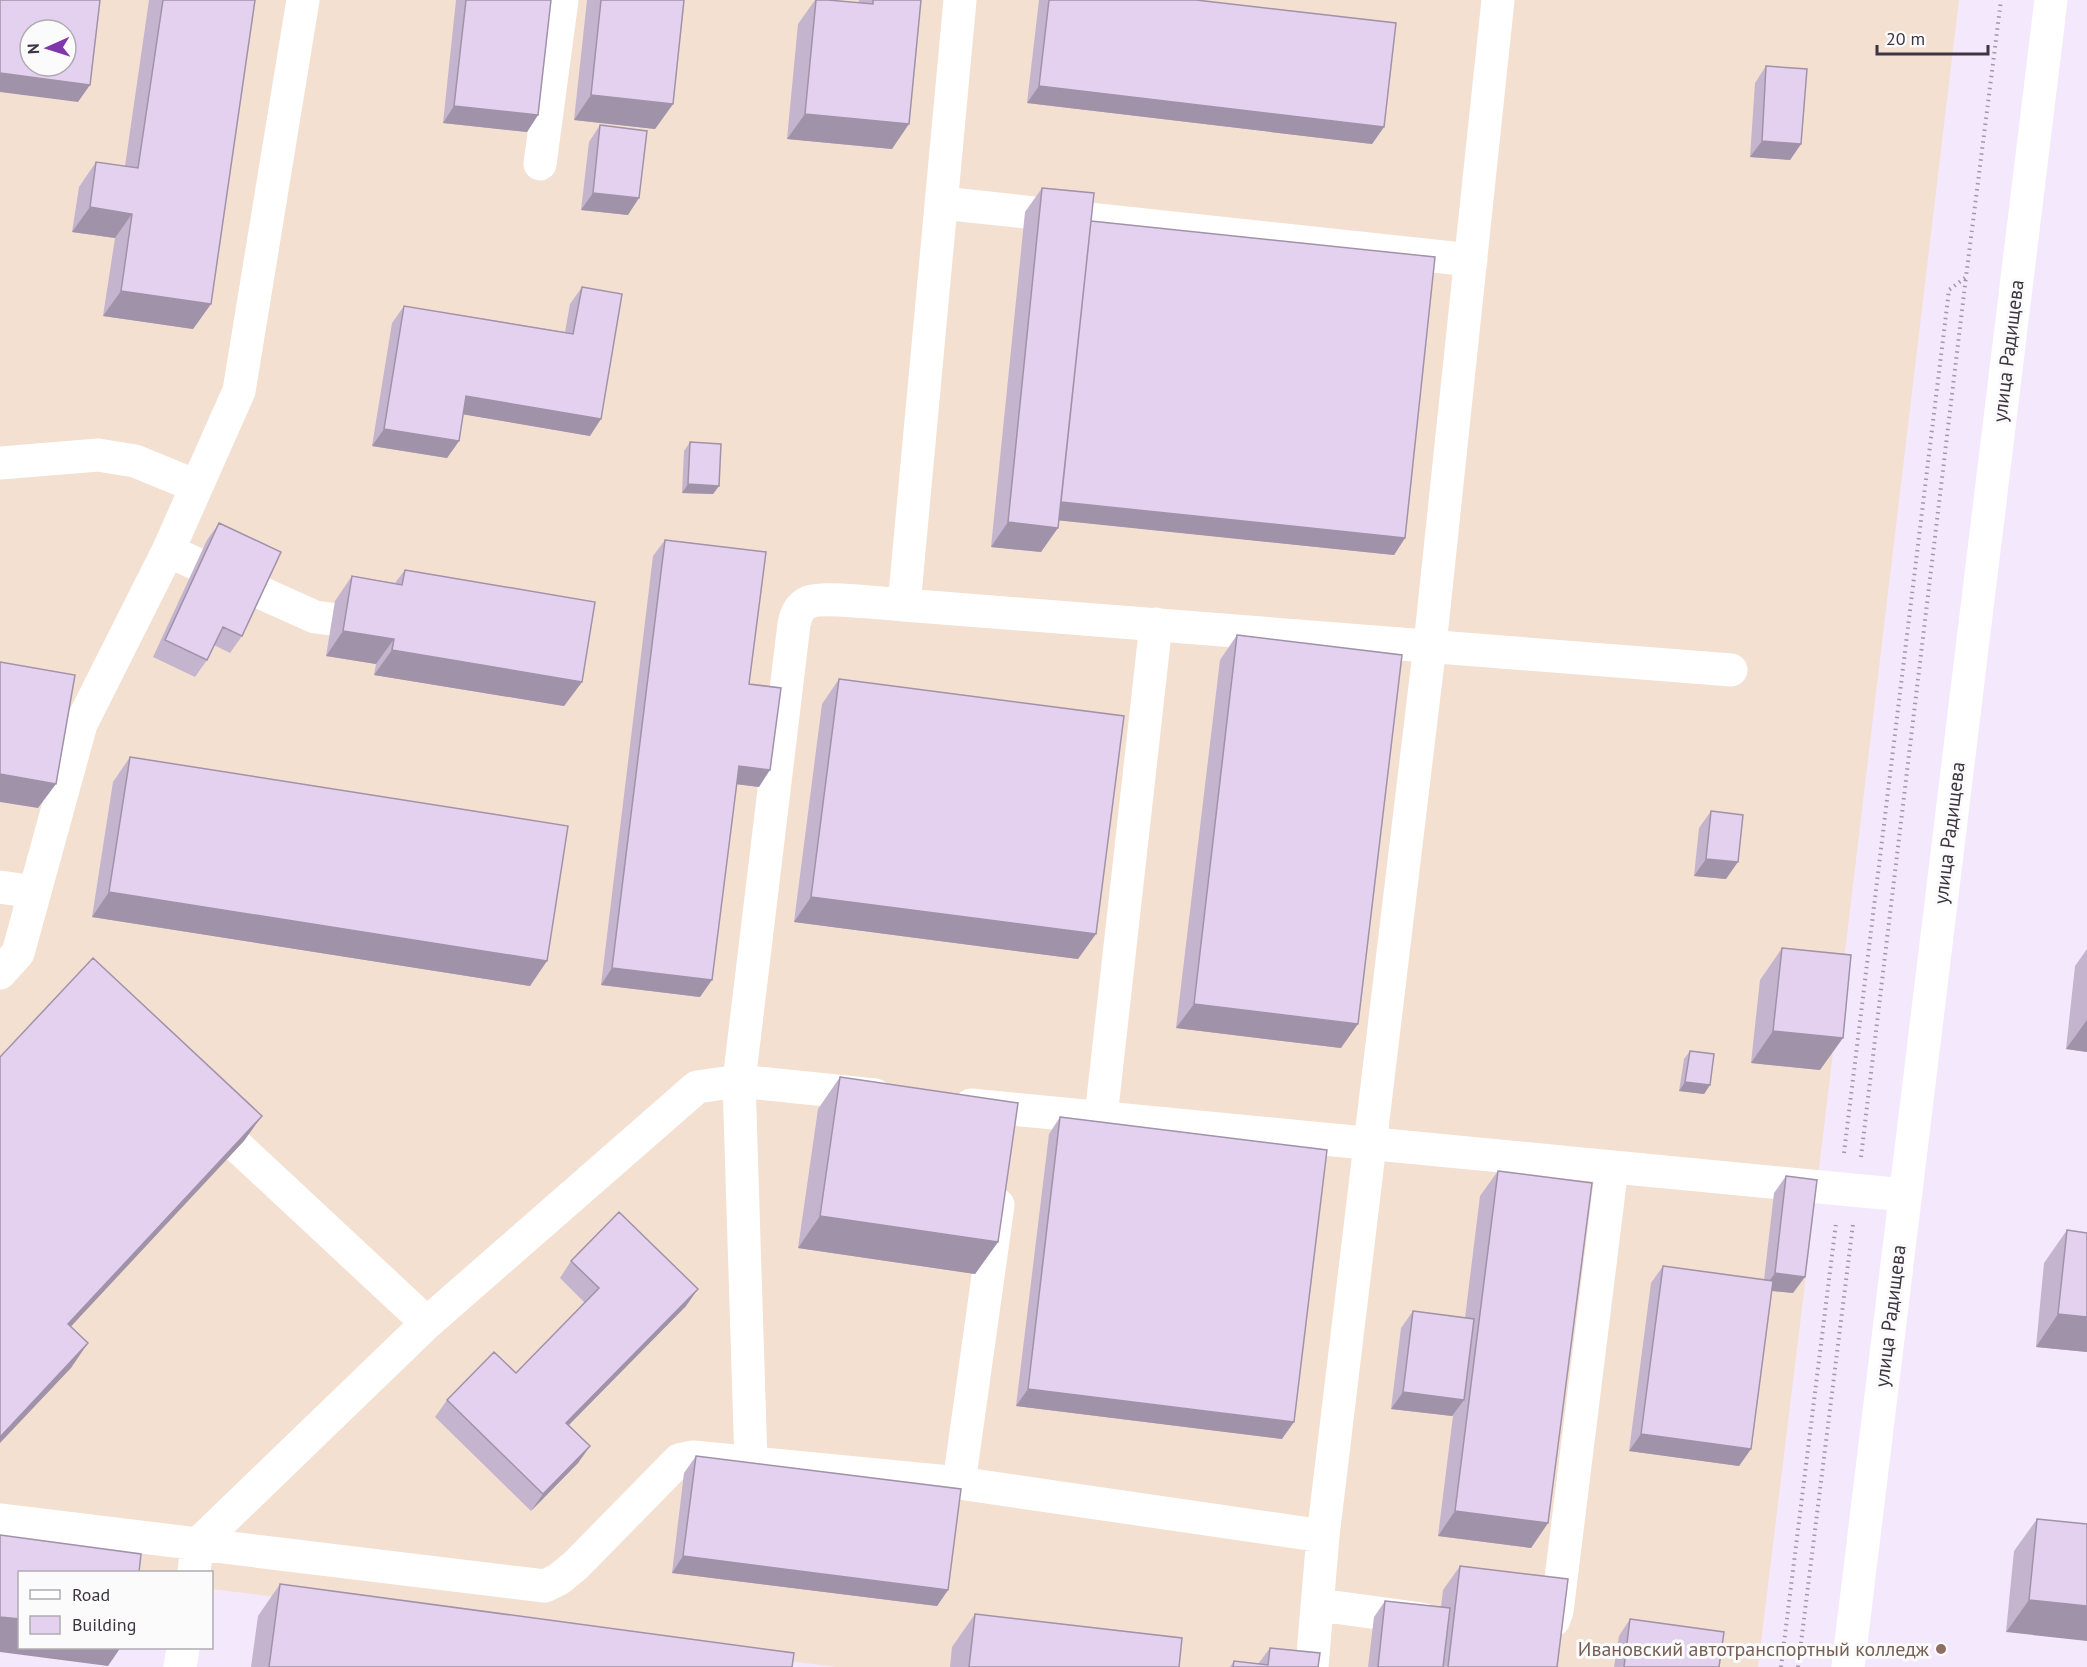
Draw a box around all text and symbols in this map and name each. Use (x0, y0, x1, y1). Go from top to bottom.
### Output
north arrow (18, 18, 78, 78)
scale bar (1877, 18, 1988, 56)
text: 20 m (1886, 27, 1925, 50)
text: N (23, 43, 43, 55)
street label: улица Радищева (1986, 278, 2030, 424)
street label: улица Радищева (1927, 760, 1971, 906)
street label: улица Радищева (1868, 1243, 1912, 1389)
legend (18, 1571, 213, 1649)
text: Road (72, 1583, 110, 1606)
text: Building (72, 1613, 136, 1636)
place label: Ивановский автотранспортный колледж (1578, 1636, 1930, 1662)
marker: Ивановский автотранспортный колледж (1934, 1642, 1948, 1656)

